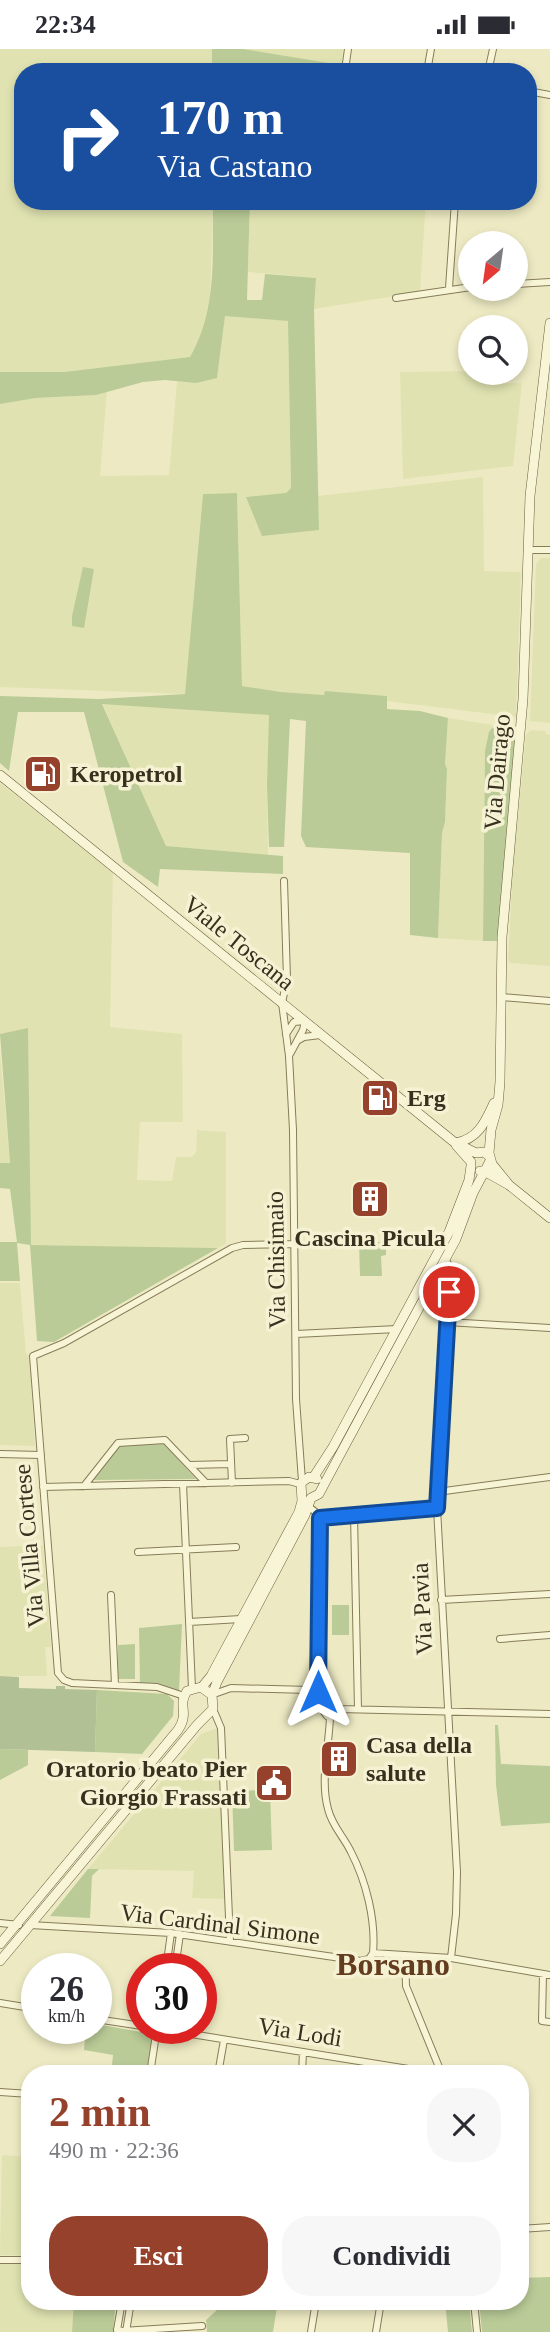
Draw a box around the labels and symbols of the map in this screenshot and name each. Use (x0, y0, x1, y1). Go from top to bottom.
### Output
north arrow (458, 231, 528, 301)
street label: Via Dairago (479, 713, 515, 831)
fuel station icon: Keropetrol (22, 753, 64, 795)
place label: Keropetrol (70, 761, 183, 787)
street label: Viale Toscana (179, 891, 300, 996)
fuel station icon: Erg (359, 1077, 401, 1119)
place label: Erg (407, 1085, 446, 1111)
building icon: Cascina Picula (349, 1178, 391, 1220)
street label: Via Chisimaio (262, 1191, 290, 1329)
place label: Cascina Picula (294, 1225, 446, 1251)
pin (419, 1262, 479, 1322)
street label: Via Villa Cortese (9, 1463, 49, 1629)
street label: Via Pavia (407, 1562, 437, 1656)
position arrow (281, 1655, 355, 1729)
place label: Casa della salute (366, 1732, 472, 1786)
building icon: Casa della salute (318, 1738, 360, 1780)
place label: Oratorio beato Pier Giorgio Frassati (46, 1756, 247, 1810)
public building icon: Oratorio beato Pier Giorgio Frassati (253, 1762, 295, 1804)
street label: Via Cardinal Simone (119, 1899, 321, 1949)
district label: Borsano (336, 1946, 450, 1982)
speed limit sign: 30 (126, 1953, 217, 2044)
street label: Via Lodi (256, 2013, 344, 2052)

